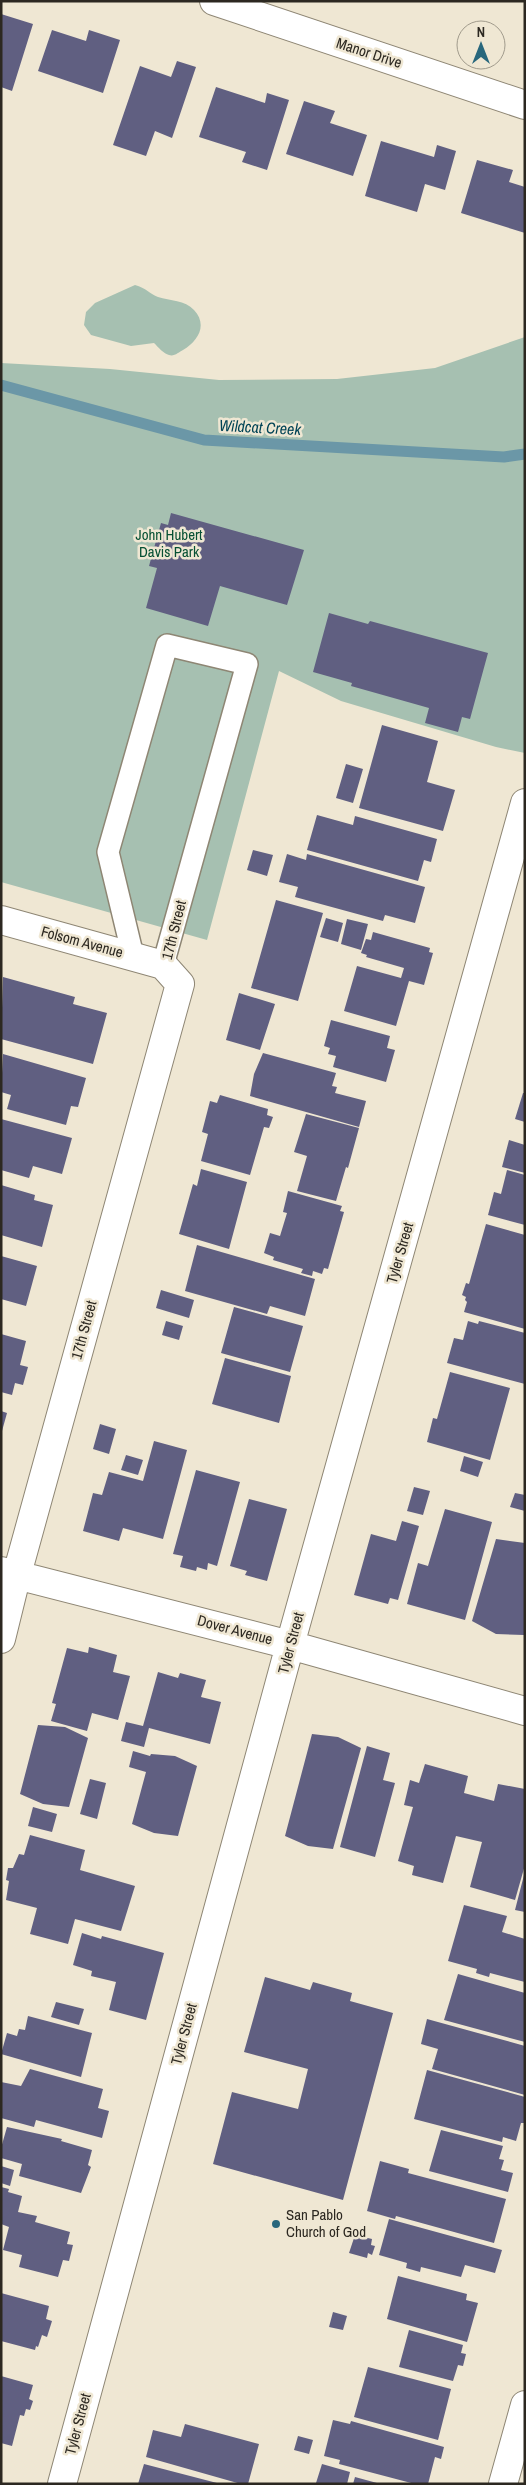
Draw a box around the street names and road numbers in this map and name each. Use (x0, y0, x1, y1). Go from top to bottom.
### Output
street label: Manor Drive (334, 32, 405, 73)
street label: 17th Street (156, 898, 191, 962)
street label: Folsom Avenue (39, 921, 126, 963)
street label: Tyler Street (381, 1219, 418, 1286)
street label: 17th Street (66, 1298, 102, 1362)
street label: Dover Avenue (195, 1609, 275, 1650)
street label: Tyler Street (272, 1609, 309, 1676)
street label: Tyler Street (165, 2000, 202, 2067)
street label: Tyler Street (59, 2390, 96, 2457)

